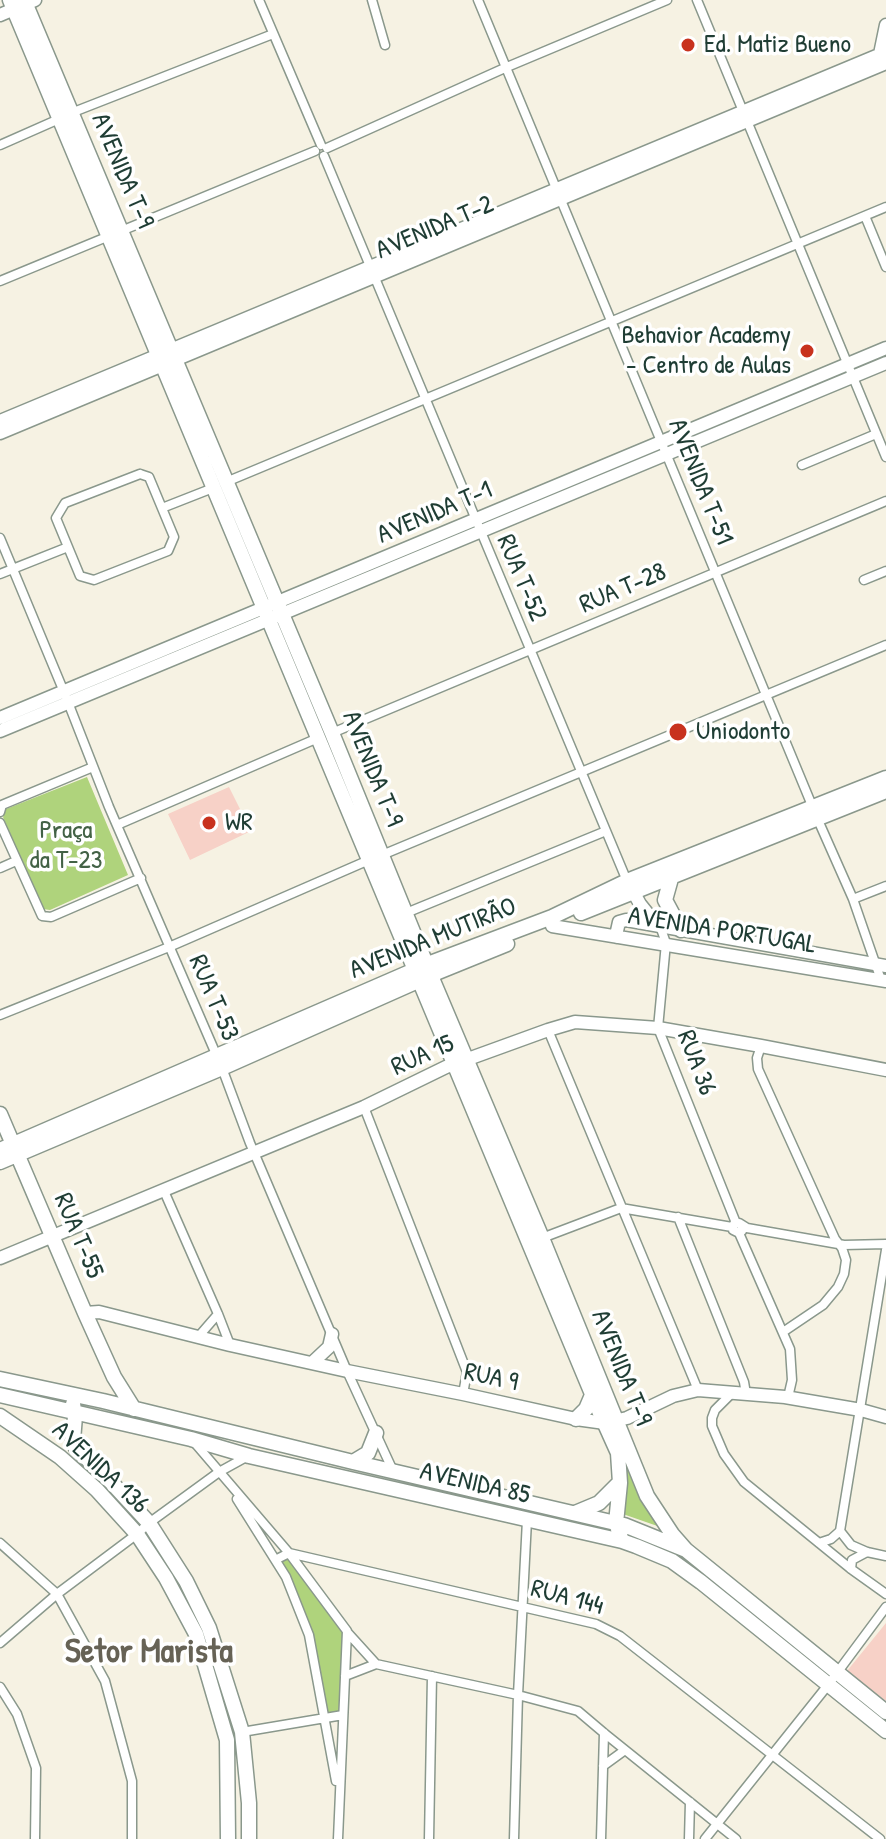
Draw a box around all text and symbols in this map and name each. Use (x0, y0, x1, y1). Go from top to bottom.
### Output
place label: Ed. Matiz Bueno (704, 29, 851, 61)
marker: Ed. Matiz Bueno (679, 36, 697, 54)
street label: AVENIDA T-9 (84, 109, 160, 233)
street label: AVENIDA T-2 (372, 189, 498, 267)
place label: Behavior Academy - Centro de Aulas (622, 320, 791, 382)
marker: Behavior Academy - Centro de Aulas (798, 342, 816, 360)
street label: AVENIDA T-51 (661, 415, 739, 549)
street label: AVENIDA T-1 (373, 475, 497, 551)
street label: RUA T-52 (489, 530, 553, 626)
street label: RUA T-28 (575, 557, 671, 621)
street label: AVENIDA T-9 (335, 707, 409, 831)
place label: Uniodonto (696, 716, 790, 748)
marker: Uniodonto (667, 721, 689, 743)
place label: WR (225, 807, 253, 839)
marker: WR (200, 814, 218, 832)
park label: Praça da T-23 (30, 815, 102, 876)
street label: AVENIDA MUTIRÃO (345, 891, 521, 987)
street label: AVENIDA PORTUGAL (626, 901, 818, 961)
street label: RUA T-53 (181, 950, 245, 1046)
street label: RUA 36 (669, 1026, 723, 1100)
street label: RUA 15 (387, 1028, 459, 1084)
street label: RUA T-55 (46, 1189, 110, 1283)
street label: AVENIDA T-9 (584, 1306, 658, 1430)
street label: RUA 9 (461, 1357, 521, 1399)
street label: AVENIDA 136 (45, 1415, 155, 1521)
street label: AVENIDA 85 (417, 1456, 533, 1512)
street label: RUA 144 (527, 1573, 607, 1623)
district label: Setor Marista (65, 1633, 233, 1673)

